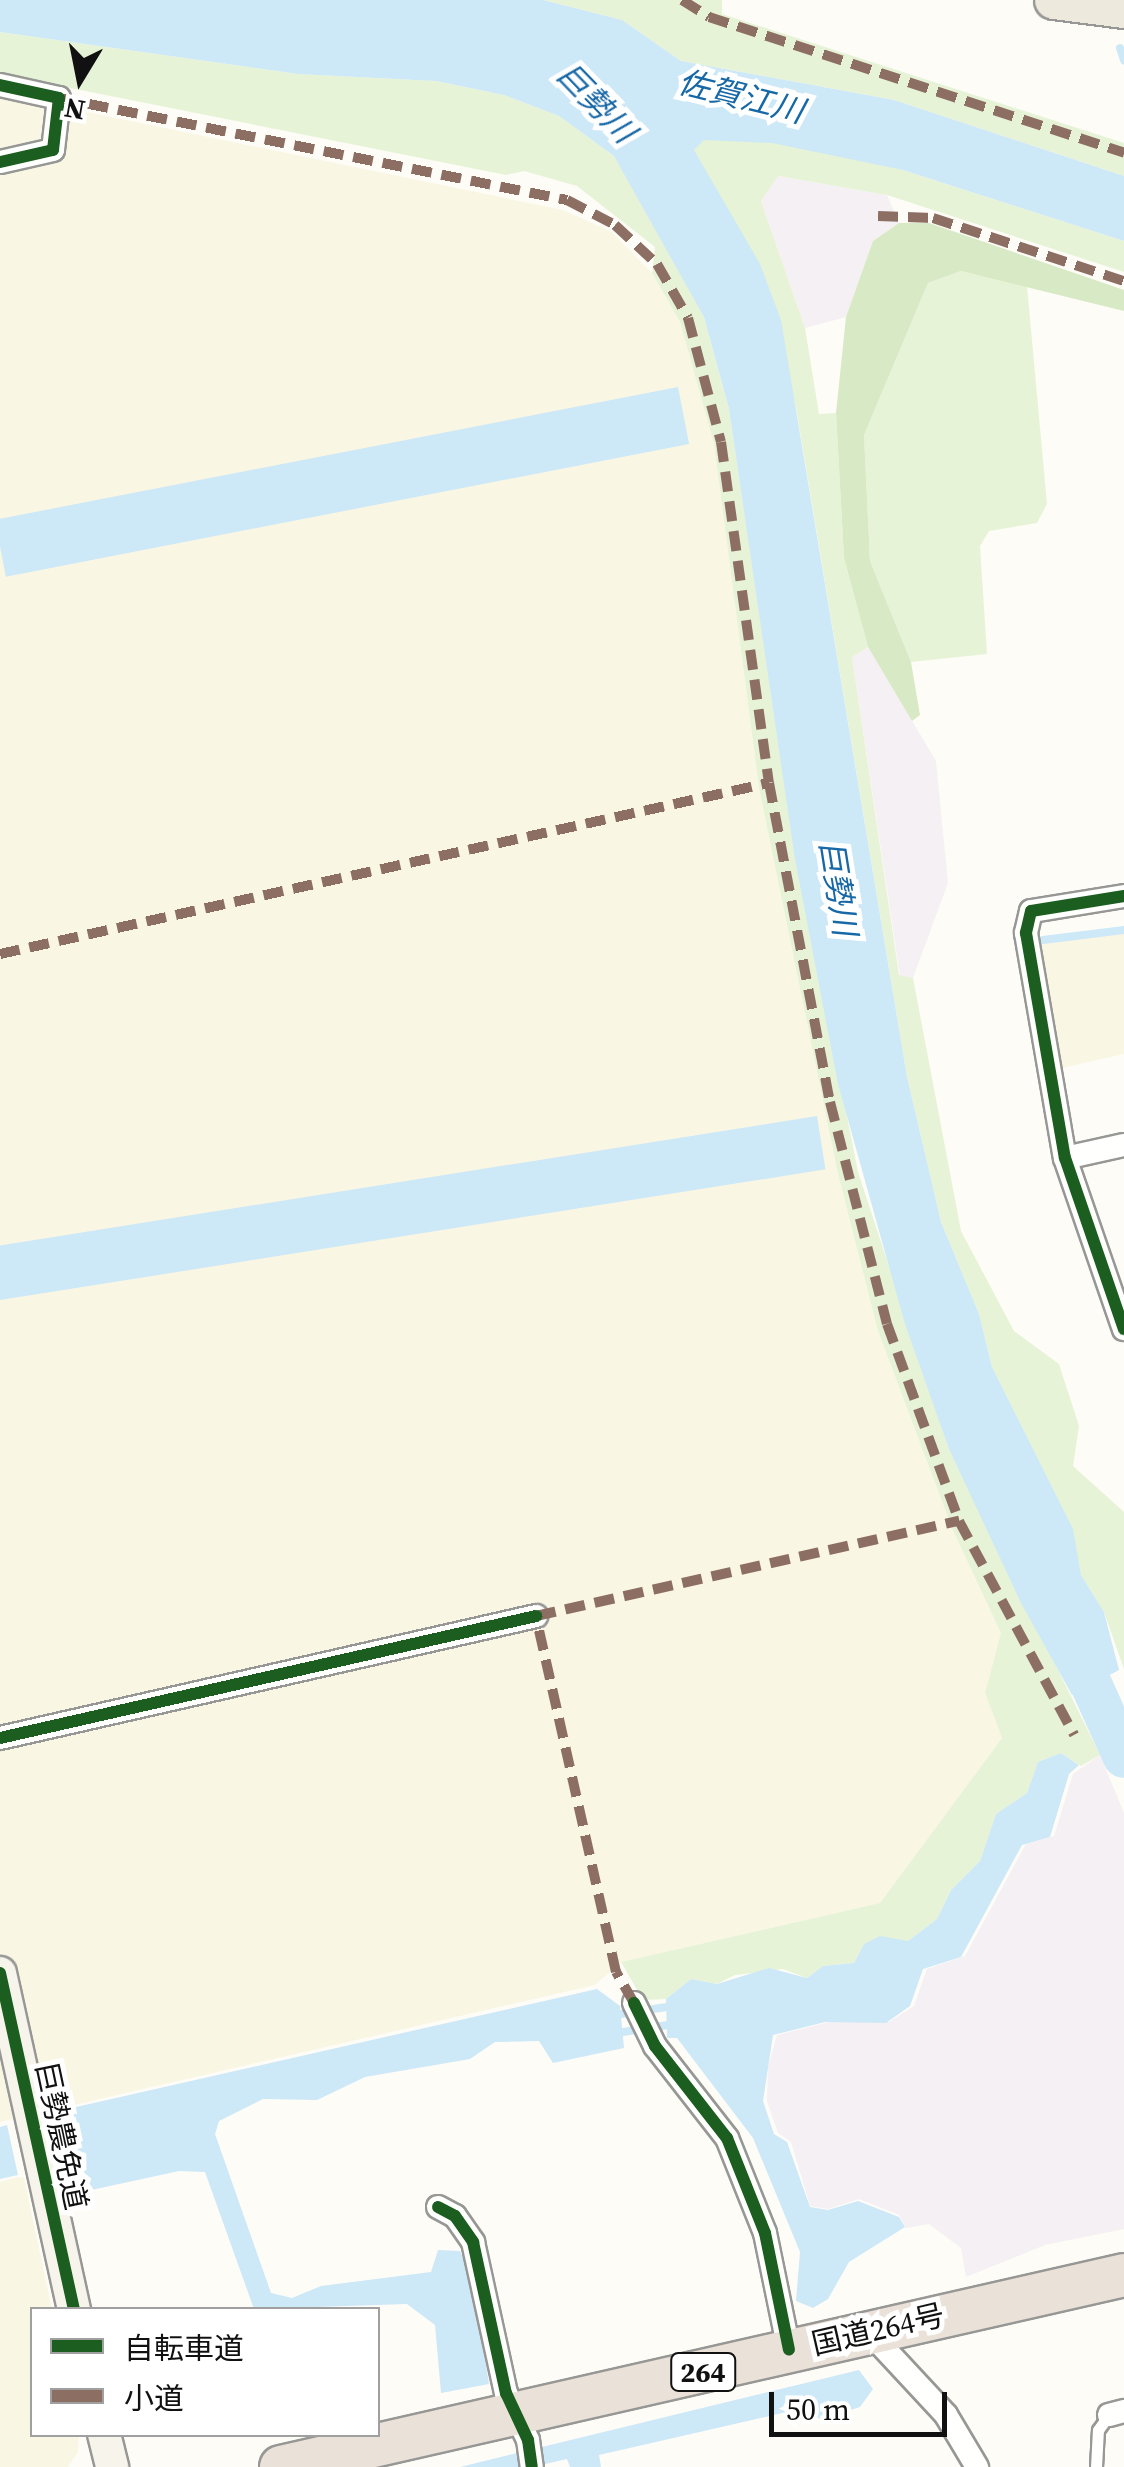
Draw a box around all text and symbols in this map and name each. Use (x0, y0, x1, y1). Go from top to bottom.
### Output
north arrow (30, 30, 130, 130)
water label: 巨勢川 (549, 55, 643, 151)
water label: 佐賀江川 (674, 63, 808, 131)
text: N (61, 89, 88, 130)
water label: 巨勢川 (812, 838, 864, 938)
street label: 巨勢農免道 (28, 2059, 94, 2213)
street label: 国道264号 (808, 2297, 948, 2363)
legend (30, 2307, 380, 2437)
text: 自転車道 (124, 2328, 244, 2369)
road number: 264 (668, 2349, 738, 2395)
scale bar (774, 2372, 952, 2434)
text: 小道 (124, 2378, 184, 2419)
text: 50 m (786, 2389, 850, 2430)

